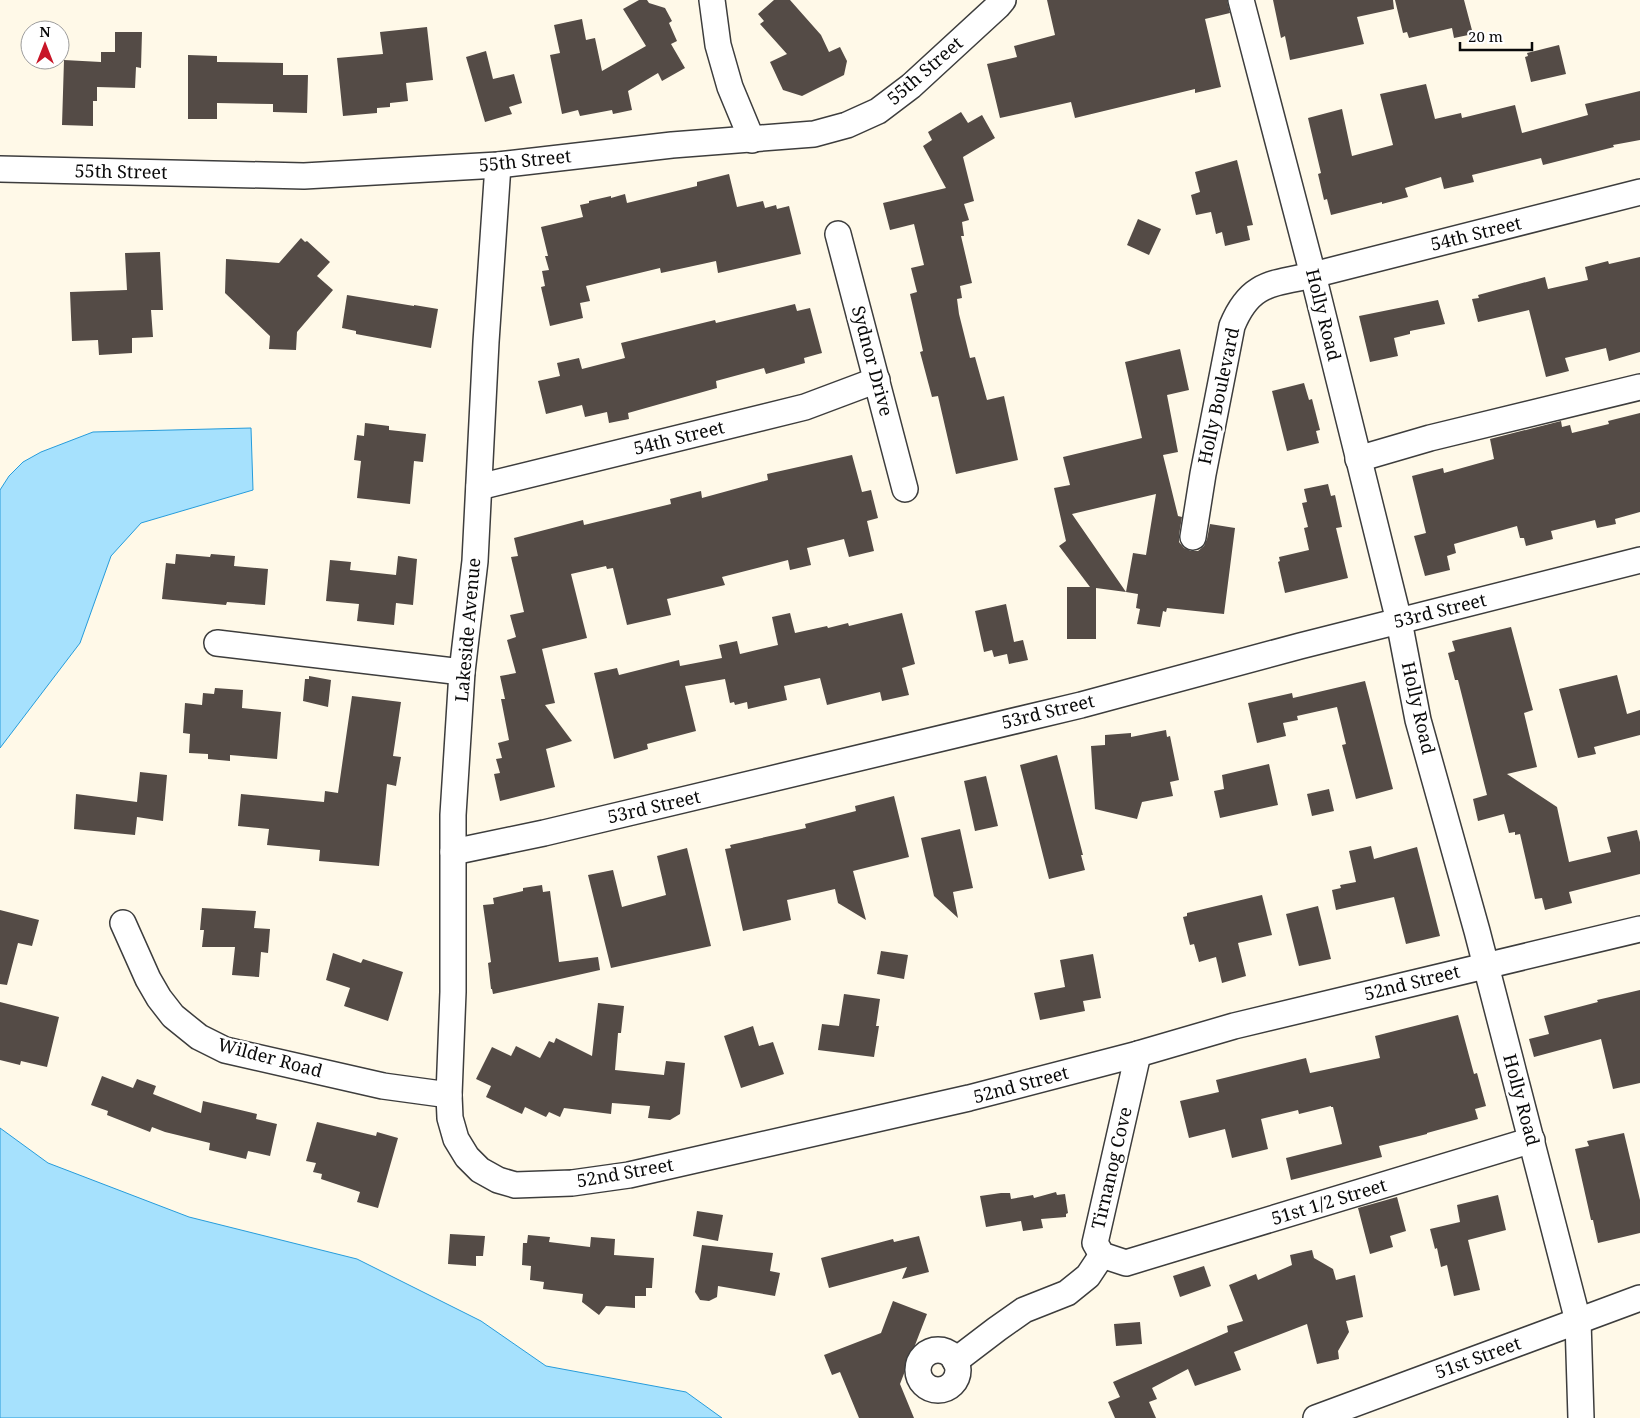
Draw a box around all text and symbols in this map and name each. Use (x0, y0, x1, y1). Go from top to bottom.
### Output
north arrow (20, 20, 70, 70)
scale bar (1460, 20, 1532, 52)
text: N (39, 22, 51, 41)
text: 20 m (1468, 26, 1503, 46)
street label: 55th Street (881, 31, 967, 110)
street label: 55th Street (478, 143, 572, 177)
street label: 55th Street (74, 158, 168, 184)
street label: 54th Street (1428, 210, 1524, 256)
street label: Holly Road (1301, 266, 1347, 363)
street label: Sydnor Drive (847, 303, 899, 419)
street label: Holly Boulevard (1192, 325, 1244, 467)
street label: 54th Street (631, 414, 727, 460)
street label: Lakeside Avenue (449, 557, 485, 703)
street label: 53rd Street (1391, 587, 1489, 633)
street label: Holly Road (1397, 659, 1441, 756)
street label: 53rd Street (999, 688, 1097, 734)
street label: 53rd Street (605, 784, 703, 828)
street label: 52nd Street (1361, 959, 1462, 1005)
street label: Wilder Road (215, 1032, 325, 1083)
street label: Holly Road (1498, 1051, 1546, 1148)
street label: 52nd Street (970, 1060, 1071, 1108)
street label: Tirnanog Cove (1085, 1104, 1137, 1231)
street label: 52nd Street (575, 1152, 675, 1192)
street label: 51st 1/2 Street (1268, 1172, 1389, 1230)
street label: 51st Street (1432, 1330, 1524, 1384)

